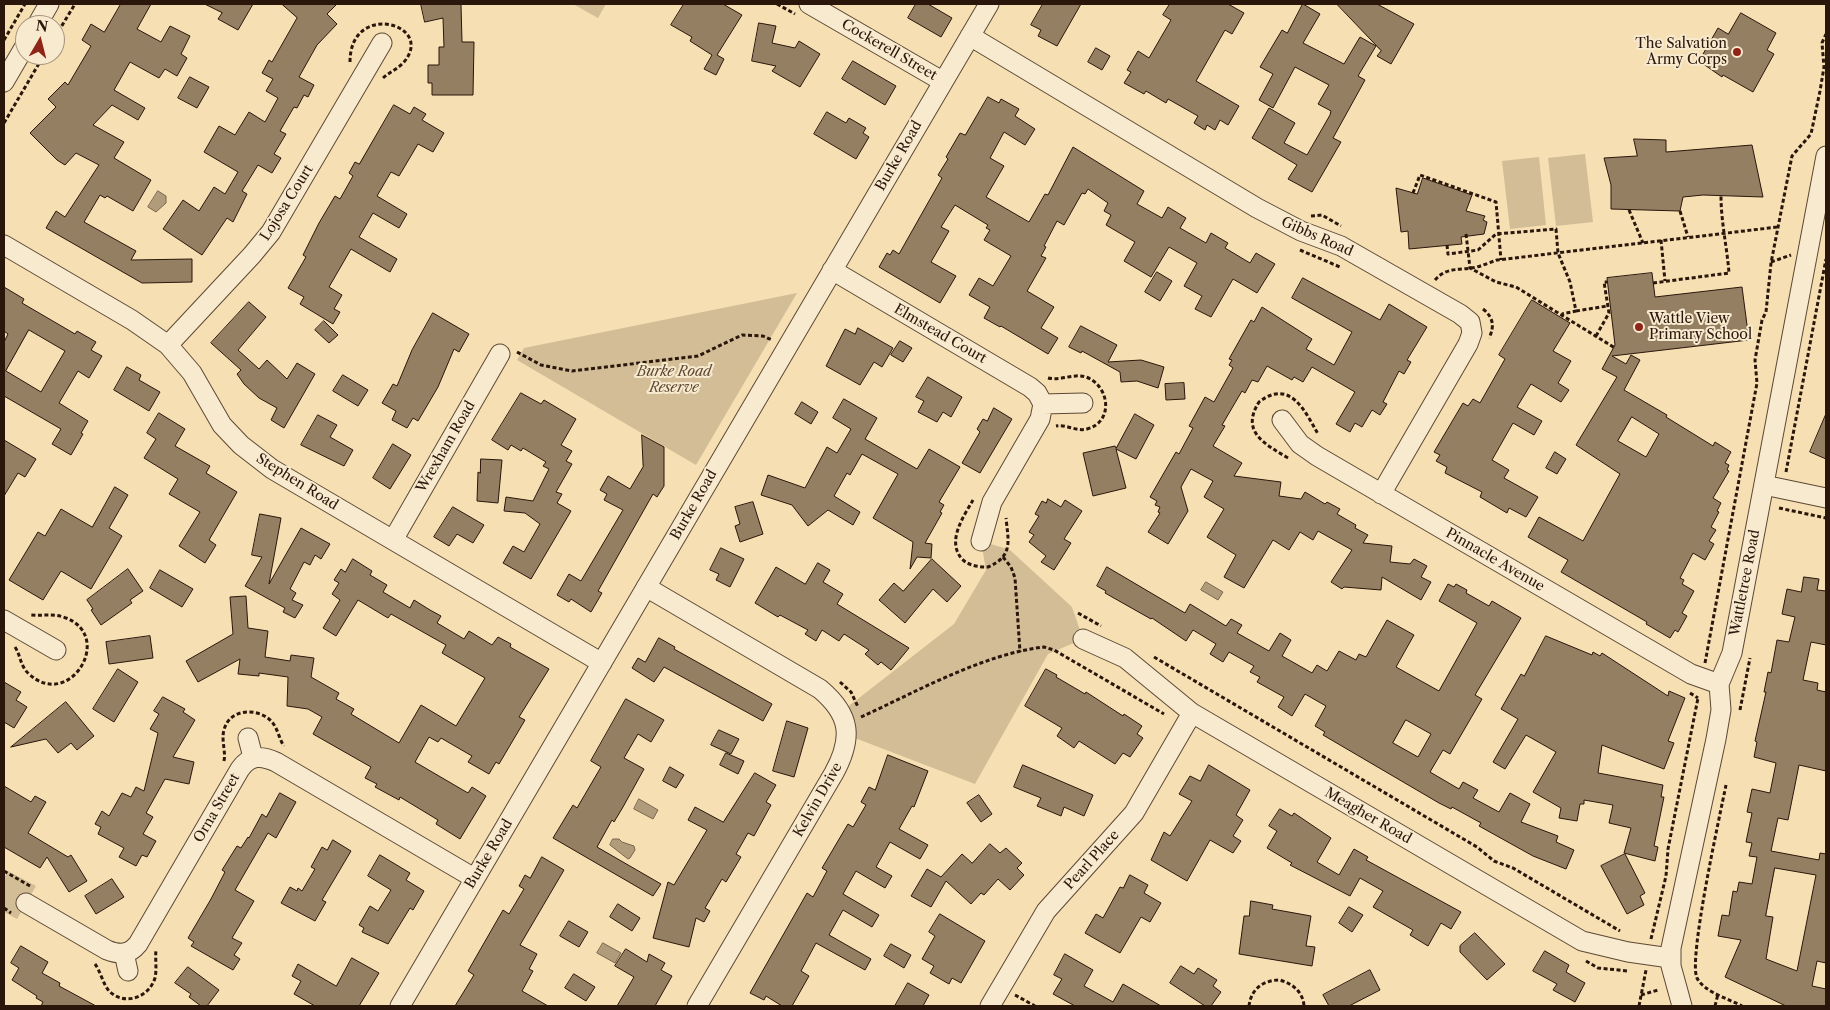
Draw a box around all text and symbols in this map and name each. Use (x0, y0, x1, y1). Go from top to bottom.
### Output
north arrow (15, 15, 65, 65)
text: N (35, 16, 49, 36)
street label: Cockerell Street (838, 16, 940, 84)
place label: The Salvation Army Corps (1635, 36, 1727, 68)
marker: The Salvation Army Corps (1731, 46, 1743, 58)
street label: Burke Road (872, 118, 926, 194)
street label: Lojosa Court (257, 162, 317, 244)
street label: Gibbs Road (1278, 214, 1356, 260)
street label: Elmstead Court (891, 301, 989, 367)
place label: Wattle View Primary School (1649, 311, 1752, 344)
marker: Wattle View Primary School (1633, 321, 1645, 333)
park label: Burke Road Reserve (637, 364, 711, 397)
street label: Wrexham Road (413, 398, 479, 496)
street label: Stephen Road (253, 450, 341, 514)
street label: Burke Road (667, 467, 721, 543)
street label: Pinnacle Avenue (1443, 525, 1547, 595)
street label: Wattletree Road (1726, 528, 1764, 638)
street label: Kelvin Drive (790, 760, 846, 840)
street label: Orna Street (190, 770, 244, 846)
street label: Meagher Road (1322, 784, 1414, 848)
street label: Burke Road (462, 816, 516, 892)
street label: Pearl Place (1061, 827, 1123, 893)

